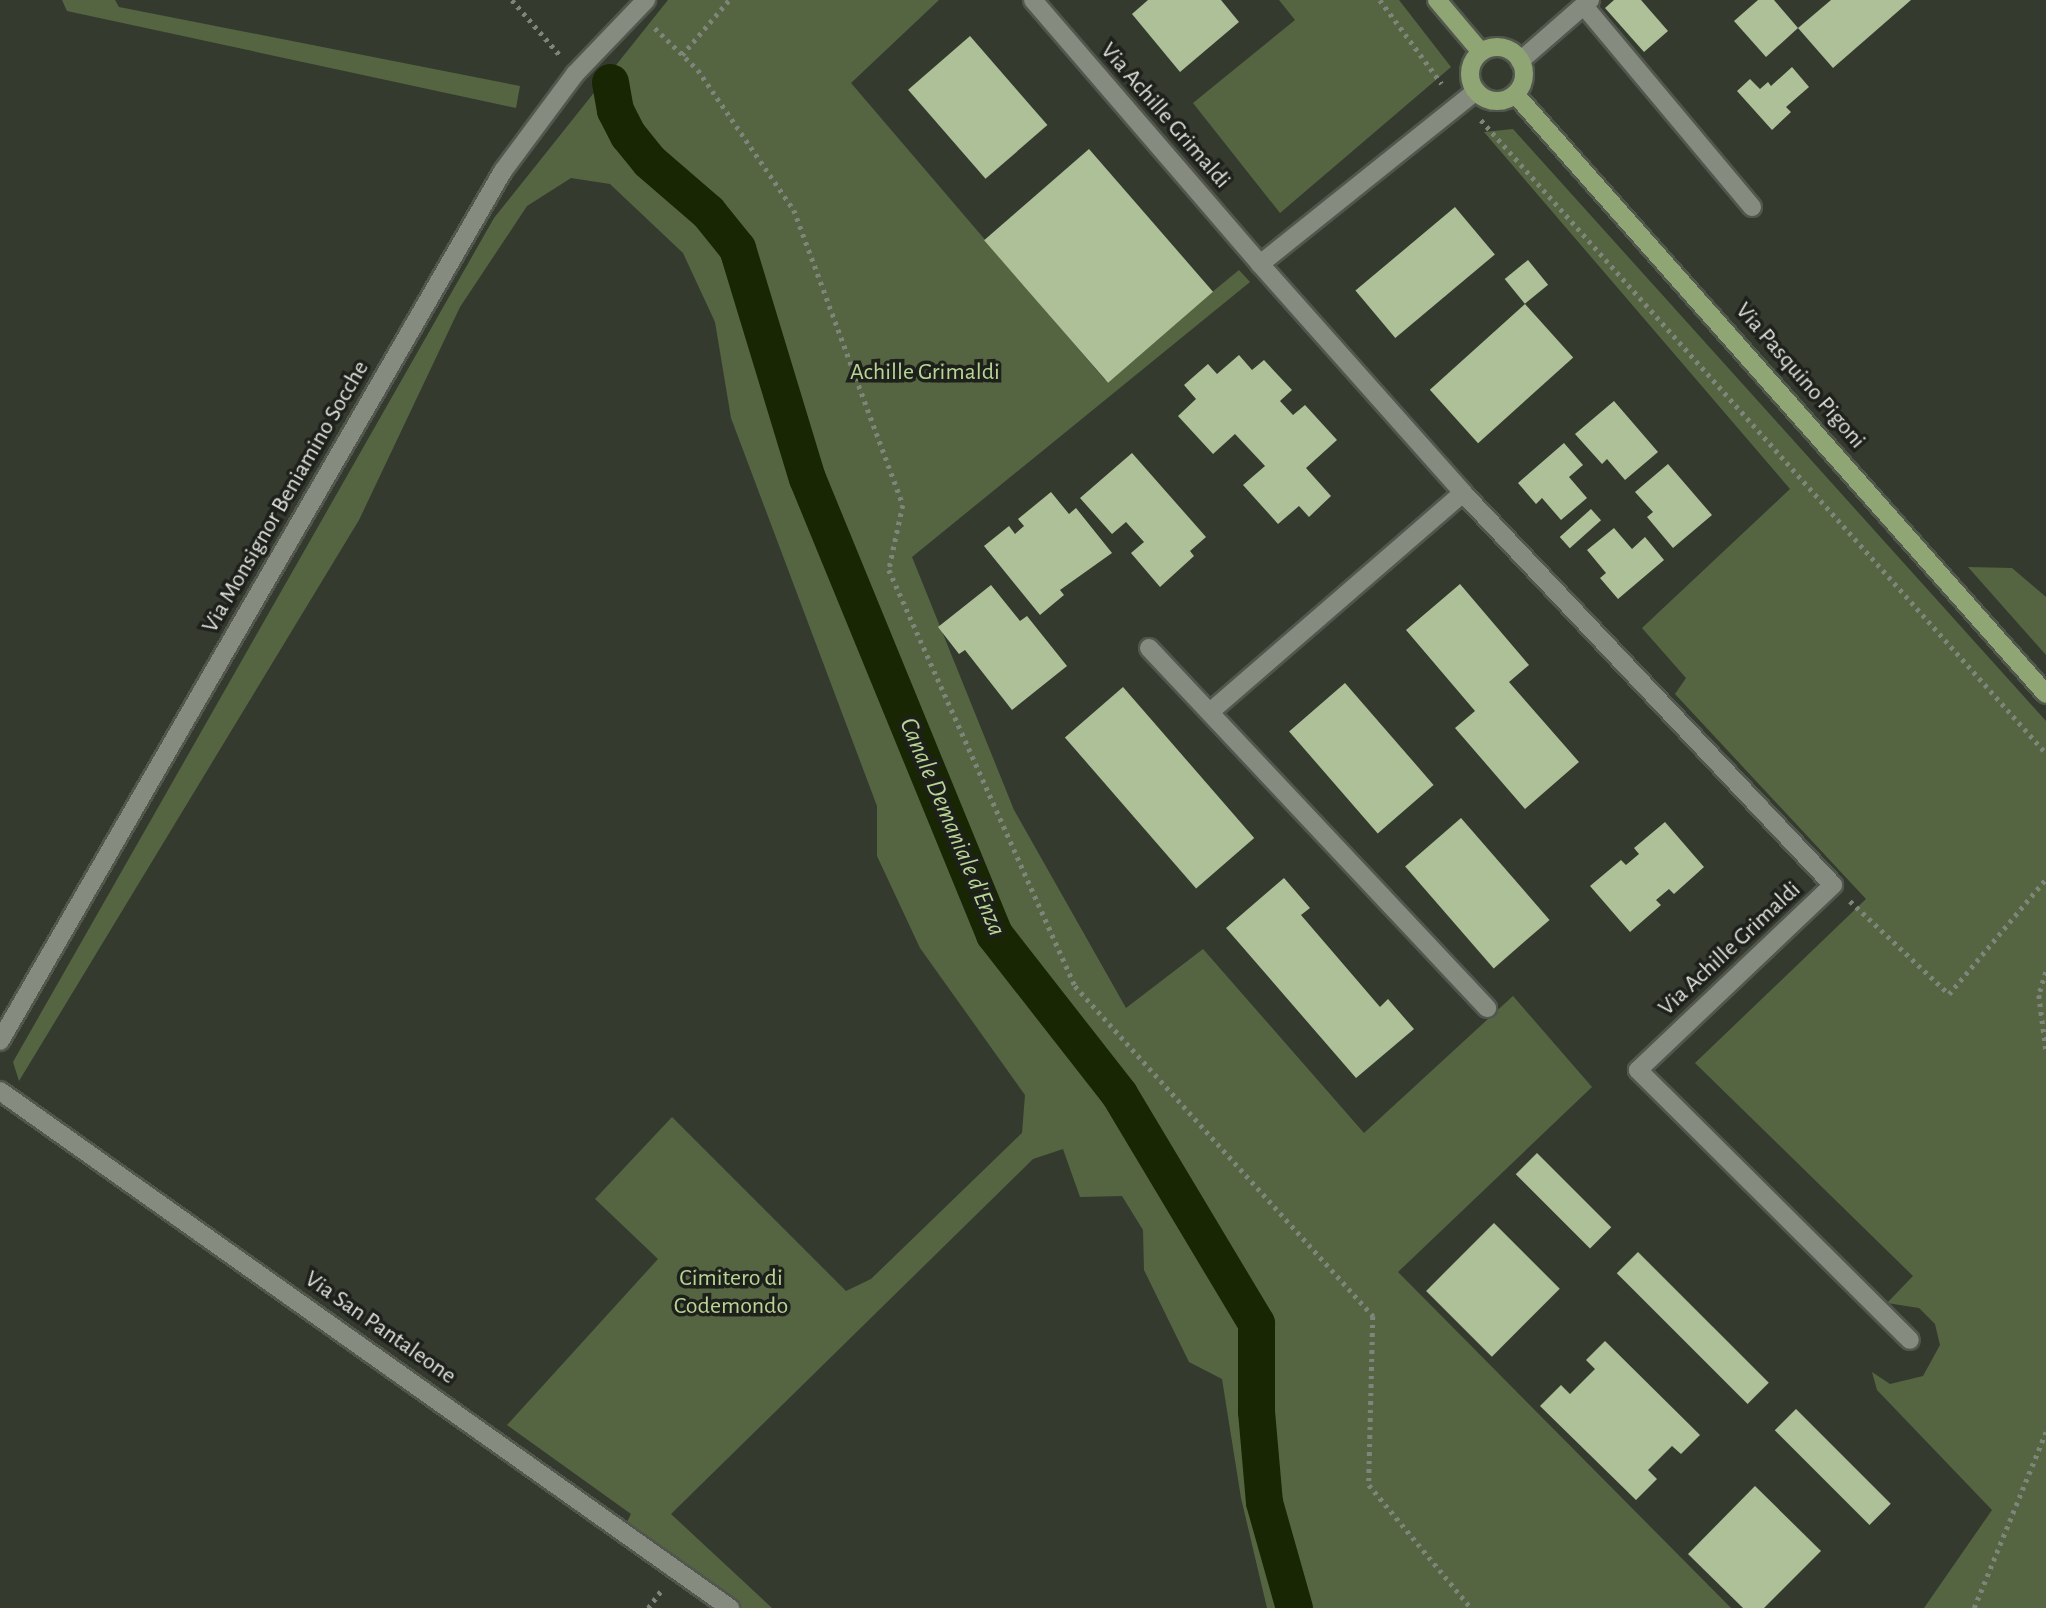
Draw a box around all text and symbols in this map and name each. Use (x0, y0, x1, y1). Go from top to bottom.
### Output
street label: Via Achille Grimaldi (1094, 37, 1236, 195)
street label: Via Pasquino Pigoni (1729, 297, 1871, 455)
street label: Via Monsignor Beniamino Socche (196, 356, 376, 638)
park label: Achille Grimaldi (850, 359, 1000, 387)
water label: Canale Demaniale d'Enza (892, 713, 1012, 941)
street label: Via Achille Grimaldi (1653, 876, 1807, 1022)
street label: Via San Pantaleone (299, 1265, 461, 1391)
park label: Cimitero di Codemondo (674, 1265, 788, 1321)

